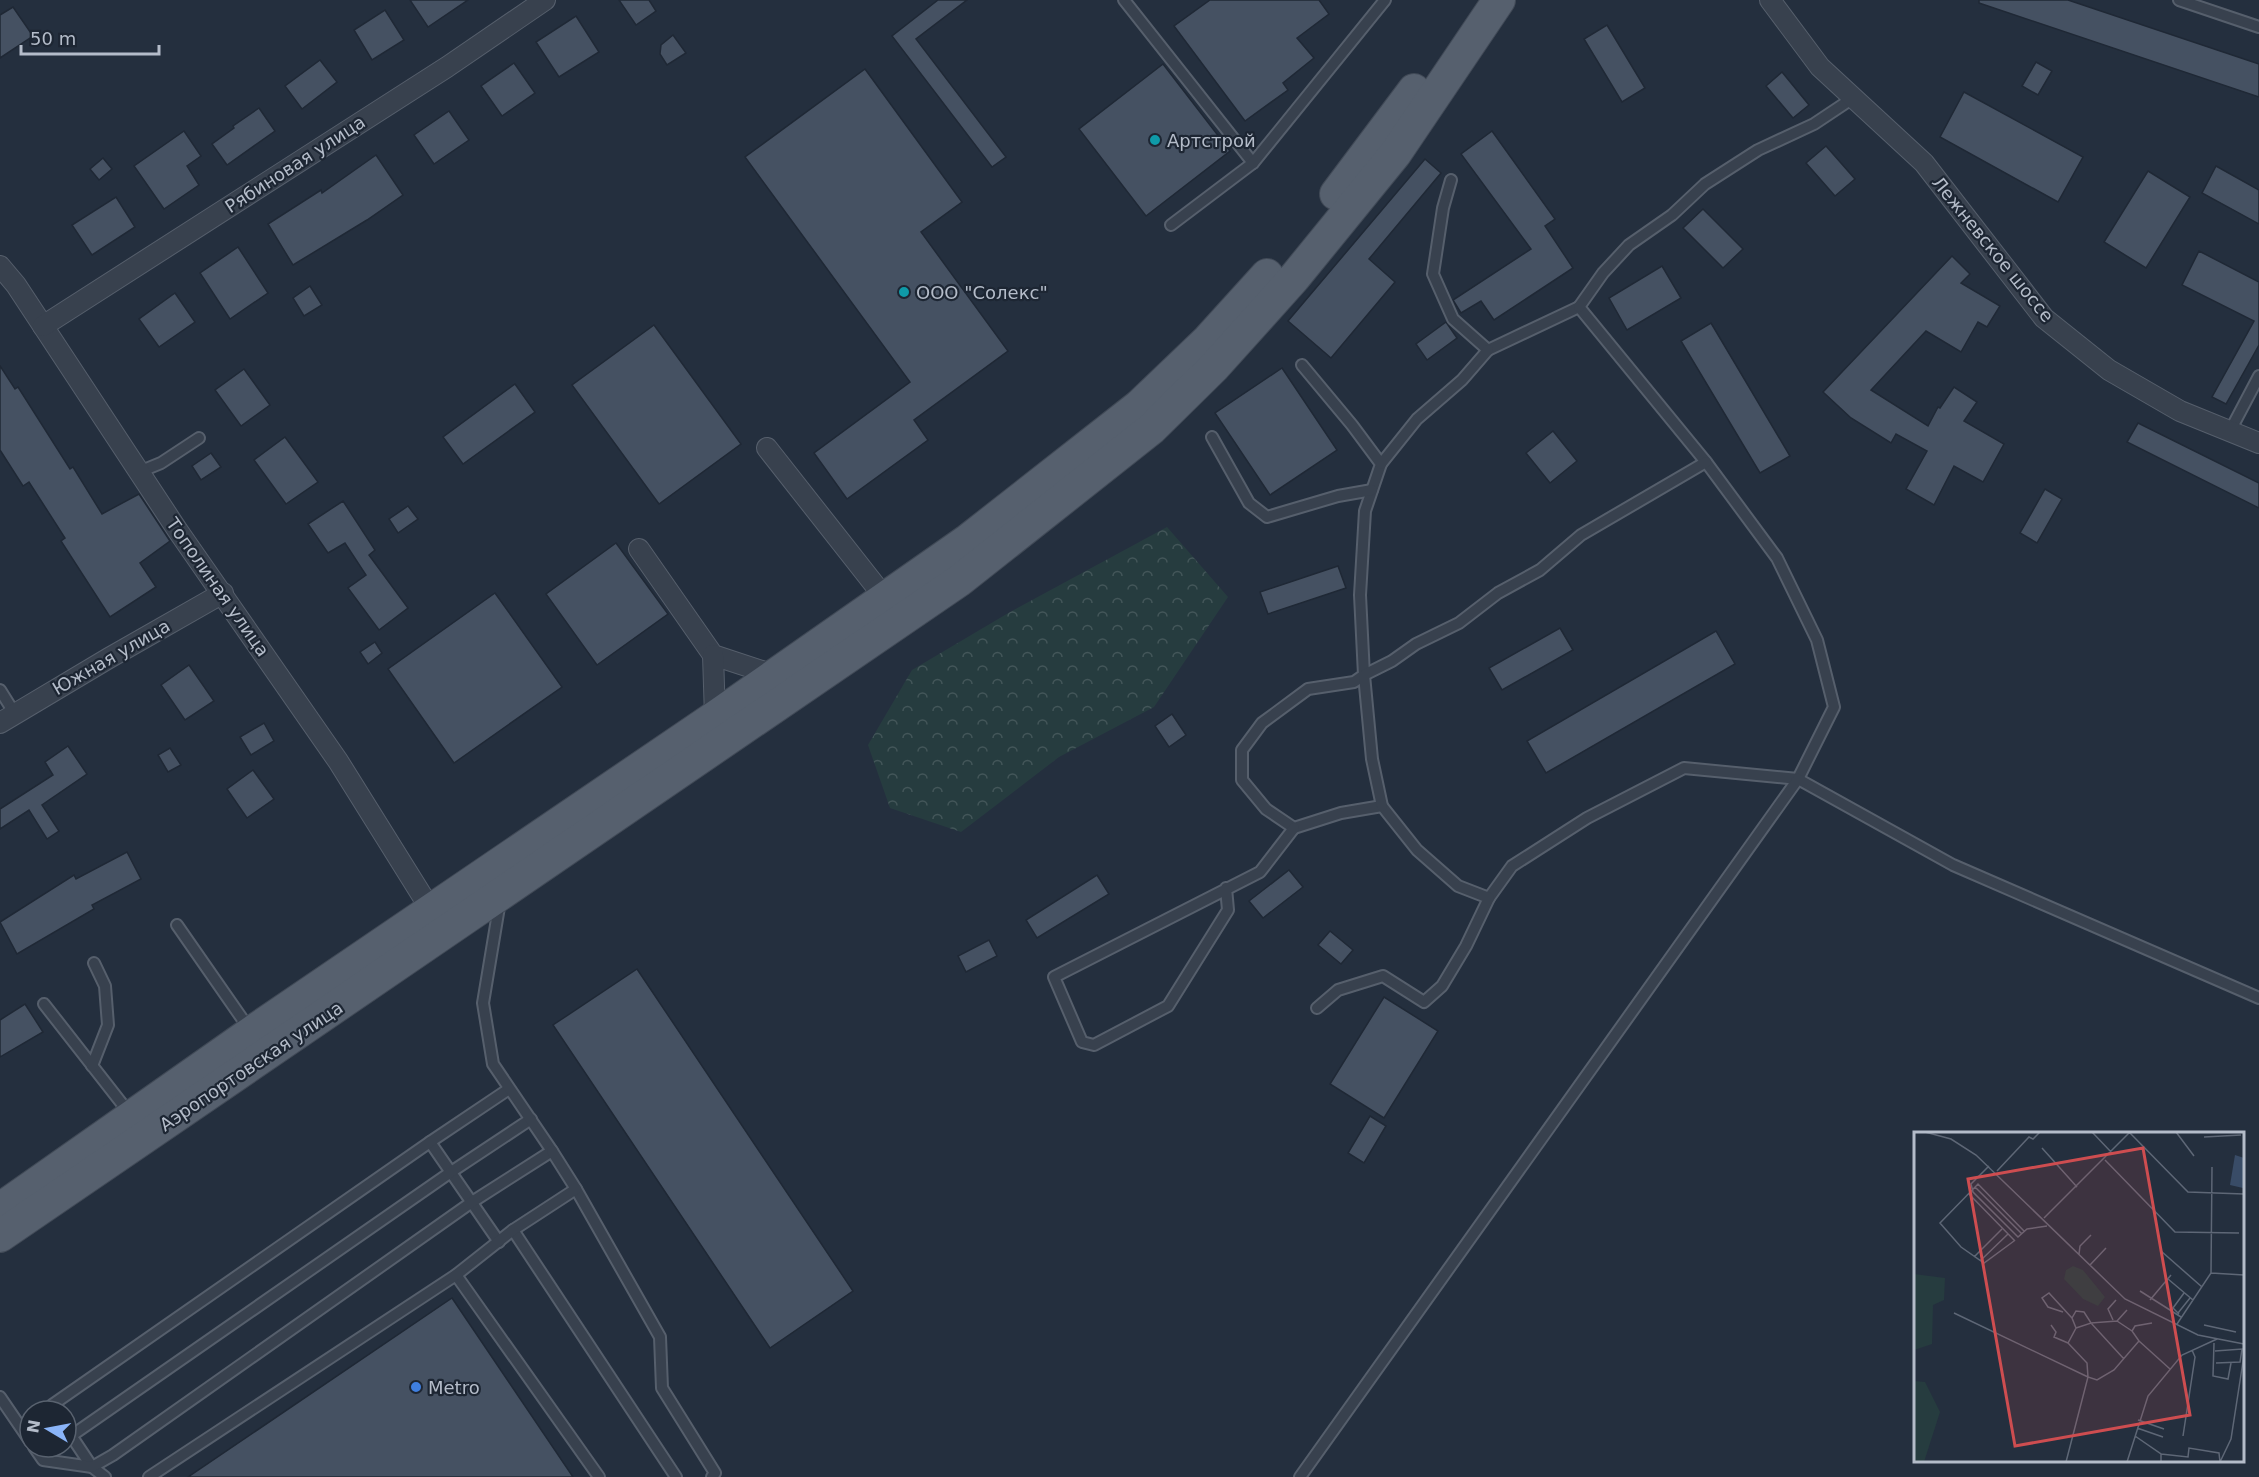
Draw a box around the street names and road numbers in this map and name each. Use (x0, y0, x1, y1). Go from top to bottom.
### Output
street label: Рябиновая улица (221, 111, 369, 217)
street label: Лежневское шоссе (1928, 172, 2058, 326)
street label: Тополиная улица (162, 513, 274, 660)
street label: Южная улица (49, 615, 173, 699)
street label: Аэропортовская улица (155, 997, 347, 1135)

